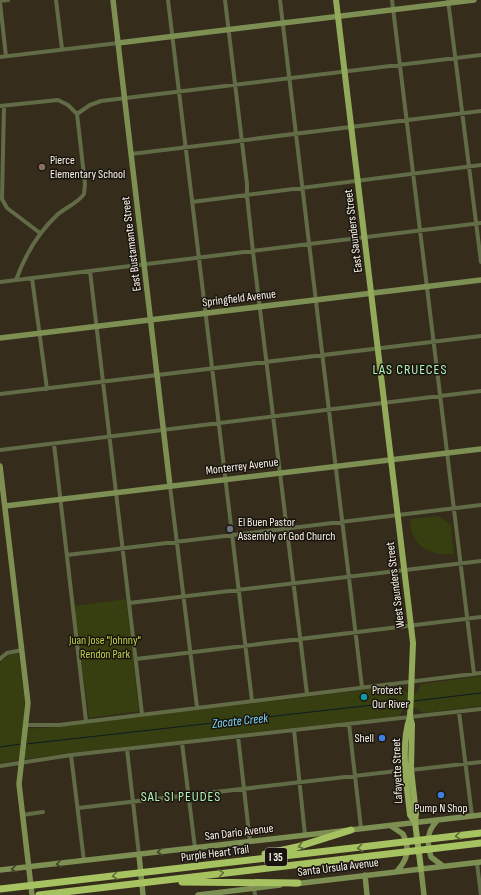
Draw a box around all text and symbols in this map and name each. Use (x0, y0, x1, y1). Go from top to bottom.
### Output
place label: Pierce Elementary School (50, 153, 125, 182)
marker: Pierce Elementary School (37, 162, 47, 172)
street label: East Saunders Street (341, 188, 366, 273)
street label: East Bustamante Street (118, 195, 145, 292)
street label: Springfield Avenue (201, 287, 277, 310)
district label: LAS CRUECES (373, 361, 447, 378)
street label: Monterrey Avenue (205, 455, 279, 478)
place label: El Buen Pastor Assembly of God Church (237, 515, 335, 544)
marker: El Buen Pastor Assembly of God Church (225, 524, 235, 534)
street label: West Saunders Street (383, 541, 408, 629)
park label: Juan Jose "Johnny" Rendon Park (68, 633, 141, 662)
place label: Protect Our River (372, 683, 409, 712)
marker: Protect Our River (359, 692, 369, 702)
water label: Zacate Creek (210, 710, 270, 732)
place label: Shell (354, 731, 374, 746)
marker: Shell (377, 733, 387, 743)
street label: Lafayette Street (389, 738, 406, 804)
district label: SAL SI PEUDES (141, 788, 221, 805)
marker: Pump N Shop (436, 790, 446, 800)
place label: Pump N Shop (415, 801, 467, 816)
street label: San Dario Avenue (204, 821, 274, 844)
one-way arrow (455, 831, 461, 840)
one-way arrow (297, 841, 304, 849)
street label: Purple Heart Trail (180, 842, 250, 865)
one-way arrow (357, 843, 363, 852)
one-way arrow (156, 847, 163, 856)
road number: I 35 (265, 848, 287, 866)
street label: Santa Ursula Avenue (297, 855, 380, 880)
one-way arrow (56, 859, 62, 868)
one-way arrow (11, 864, 17, 873)
one-way arrow (218, 869, 224, 878)
one-way arrow (112, 871, 118, 880)

